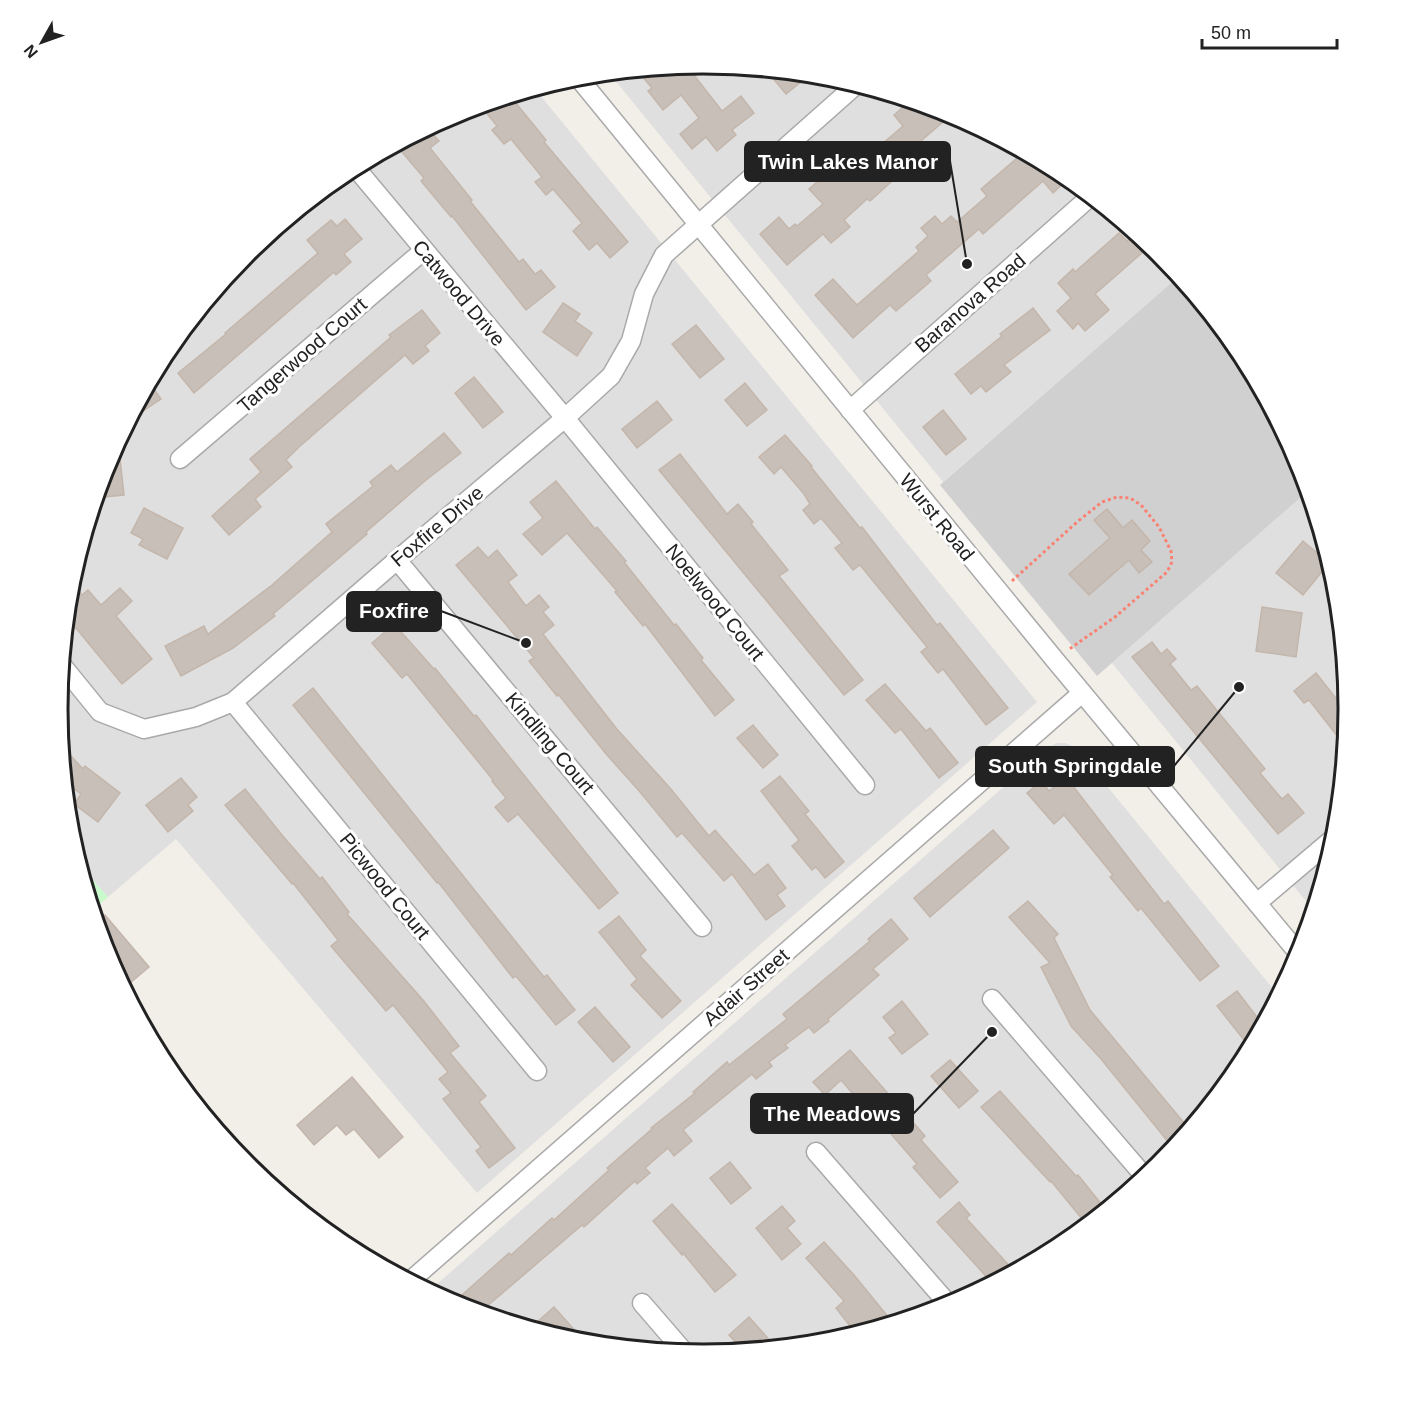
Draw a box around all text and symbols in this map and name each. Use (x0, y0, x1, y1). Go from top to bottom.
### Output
north arrow (12, 12, 72, 72)
scale bar (1202, 12, 1337, 50)
text: 50 m (1211, 23, 1251, 43)
text: N (21, 41, 41, 61)
callout: Twin Lakes Manor (745, 142, 950, 181)
text: Twin Lakes Manor (758, 150, 938, 173)
street label: Catwood Drive (408, 236, 510, 350)
street label: Baranova Road (910, 249, 1030, 357)
street label: Tangerwood Court (233, 293, 371, 417)
street label: Wurst Road (895, 469, 979, 565)
street label: Foxfire Drive (387, 481, 487, 571)
street label: Noelwood Court (661, 539, 769, 665)
callout: Foxfire (347, 592, 441, 631)
text: Foxfire (359, 599, 429, 622)
street label: Kindling Court (501, 688, 599, 799)
callout: South Springdale (976, 747, 1174, 786)
text: South Springdale (988, 754, 1162, 777)
street label: Picwood Court (336, 829, 435, 944)
street label: Adair Street (699, 944, 793, 1030)
callout: The Meadows (751, 1094, 913, 1133)
text: The Meadows (763, 1102, 901, 1125)

